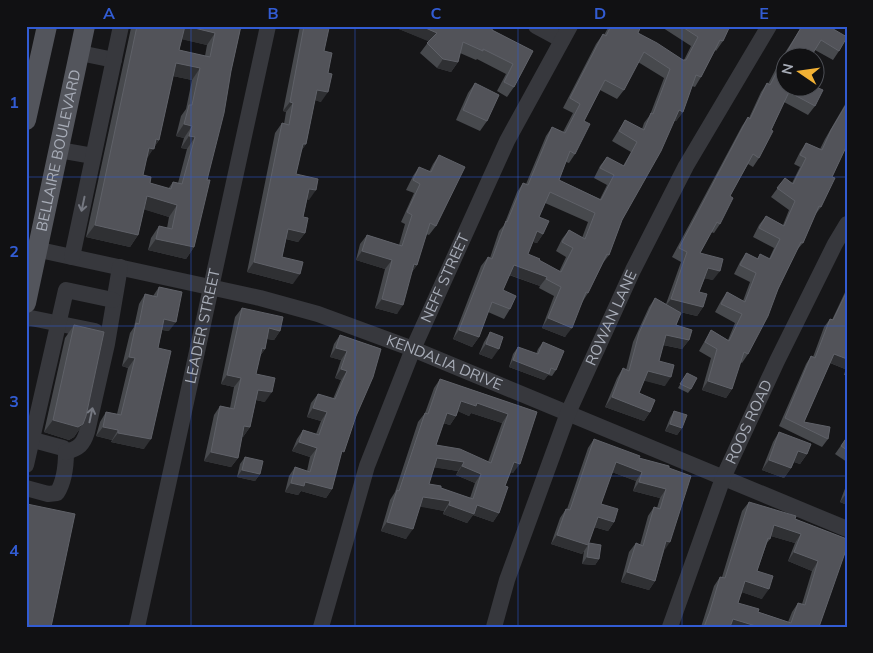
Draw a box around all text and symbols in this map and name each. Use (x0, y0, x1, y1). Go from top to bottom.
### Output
text: A (103, 3, 115, 23)
text: B (267, 3, 279, 23)
text: C (431, 3, 442, 23)
text: D (594, 3, 606, 23)
text: E (759, 3, 769, 23)
north arrow (776, 48, 826, 98)
text: N (777, 62, 797, 76)
street label: BELLAIRE BOULEVARD (32, 68, 85, 233)
text: 1 (9, 92, 19, 112)
one-way arrow (78, 195, 87, 211)
street label: NEFF STREET (416, 230, 473, 325)
text: 2 (9, 241, 19, 261)
street label: LEADER STREET (180, 267, 224, 385)
street label: ROWAN LANE (581, 267, 641, 368)
street label: KENDALIA DRIVE (384, 330, 506, 394)
street label: ROOS ROAD (721, 376, 776, 467)
text: 3 (9, 391, 19, 411)
one-way arrow (87, 407, 96, 423)
text: 4 (9, 540, 19, 560)

